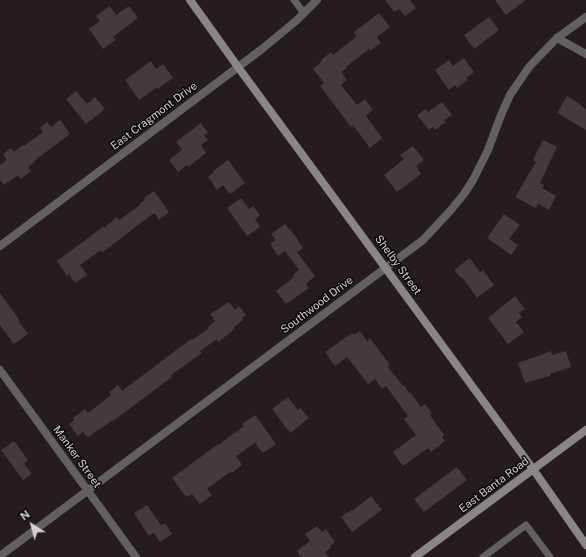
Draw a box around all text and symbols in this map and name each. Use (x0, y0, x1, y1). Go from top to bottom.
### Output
street label: East Cragmont Drive (108, 79, 200, 153)
street label: Shelby Street (372, 233, 424, 297)
street label: Southwood Drive (278, 274, 356, 336)
street label: Manker Street (50, 423, 104, 491)
street label: East Banta Road (457, 455, 531, 515)
north arrow (12, 505, 52, 545)
text: N (18, 508, 32, 523)

